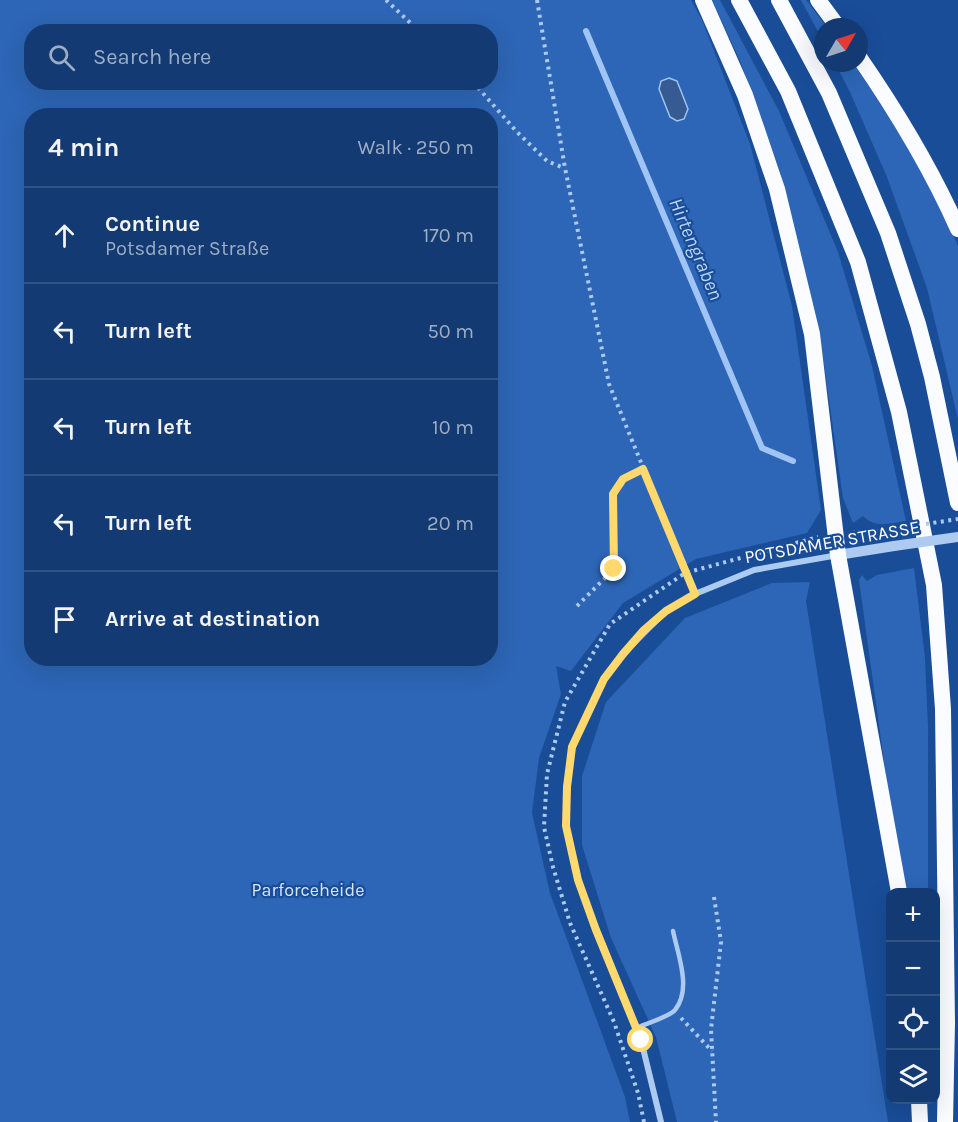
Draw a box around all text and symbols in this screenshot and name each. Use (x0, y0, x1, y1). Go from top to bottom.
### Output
north arrow (814, 18, 868, 72)
search box (24, 24, 498, 90)
icon: search (45, 41, 78, 74)
text: Search here (93, 44, 211, 70)
text: 4 min (48, 132, 119, 163)
text: Walk · 250 m (358, 136, 474, 159)
water label: Hirtengraben (664, 194, 728, 304)
text: Continue (105, 211, 200, 237)
icon: ahead (48, 219, 81, 252)
text: 170 m (423, 224, 474, 247)
text: Potsdamer Straße (105, 237, 269, 260)
icon: left (48, 315, 81, 348)
text: Turn left (105, 318, 192, 344)
text: 50 m (427, 320, 474, 343)
icon: left (48, 411, 81, 444)
text: Turn left (105, 414, 192, 440)
text: 10 m (432, 416, 474, 439)
icon: left (48, 507, 81, 540)
text: Turn left (105, 510, 192, 536)
text: 20 m (427, 512, 474, 535)
street label: POTSDAMER STRASSE (743, 516, 921, 568)
route end (600, 555, 626, 581)
icon: arrive (48, 603, 81, 636)
text: Arrive at destination (105, 606, 320, 632)
park label: Parforceheide (252, 879, 364, 901)
map controls (886, 888, 940, 1104)
button: + (886, 888, 940, 942)
button: − (886, 942, 940, 996)
button: locate (886, 996, 940, 1050)
route start (627, 1026, 653, 1052)
button: layers (886, 1050, 940, 1104)

